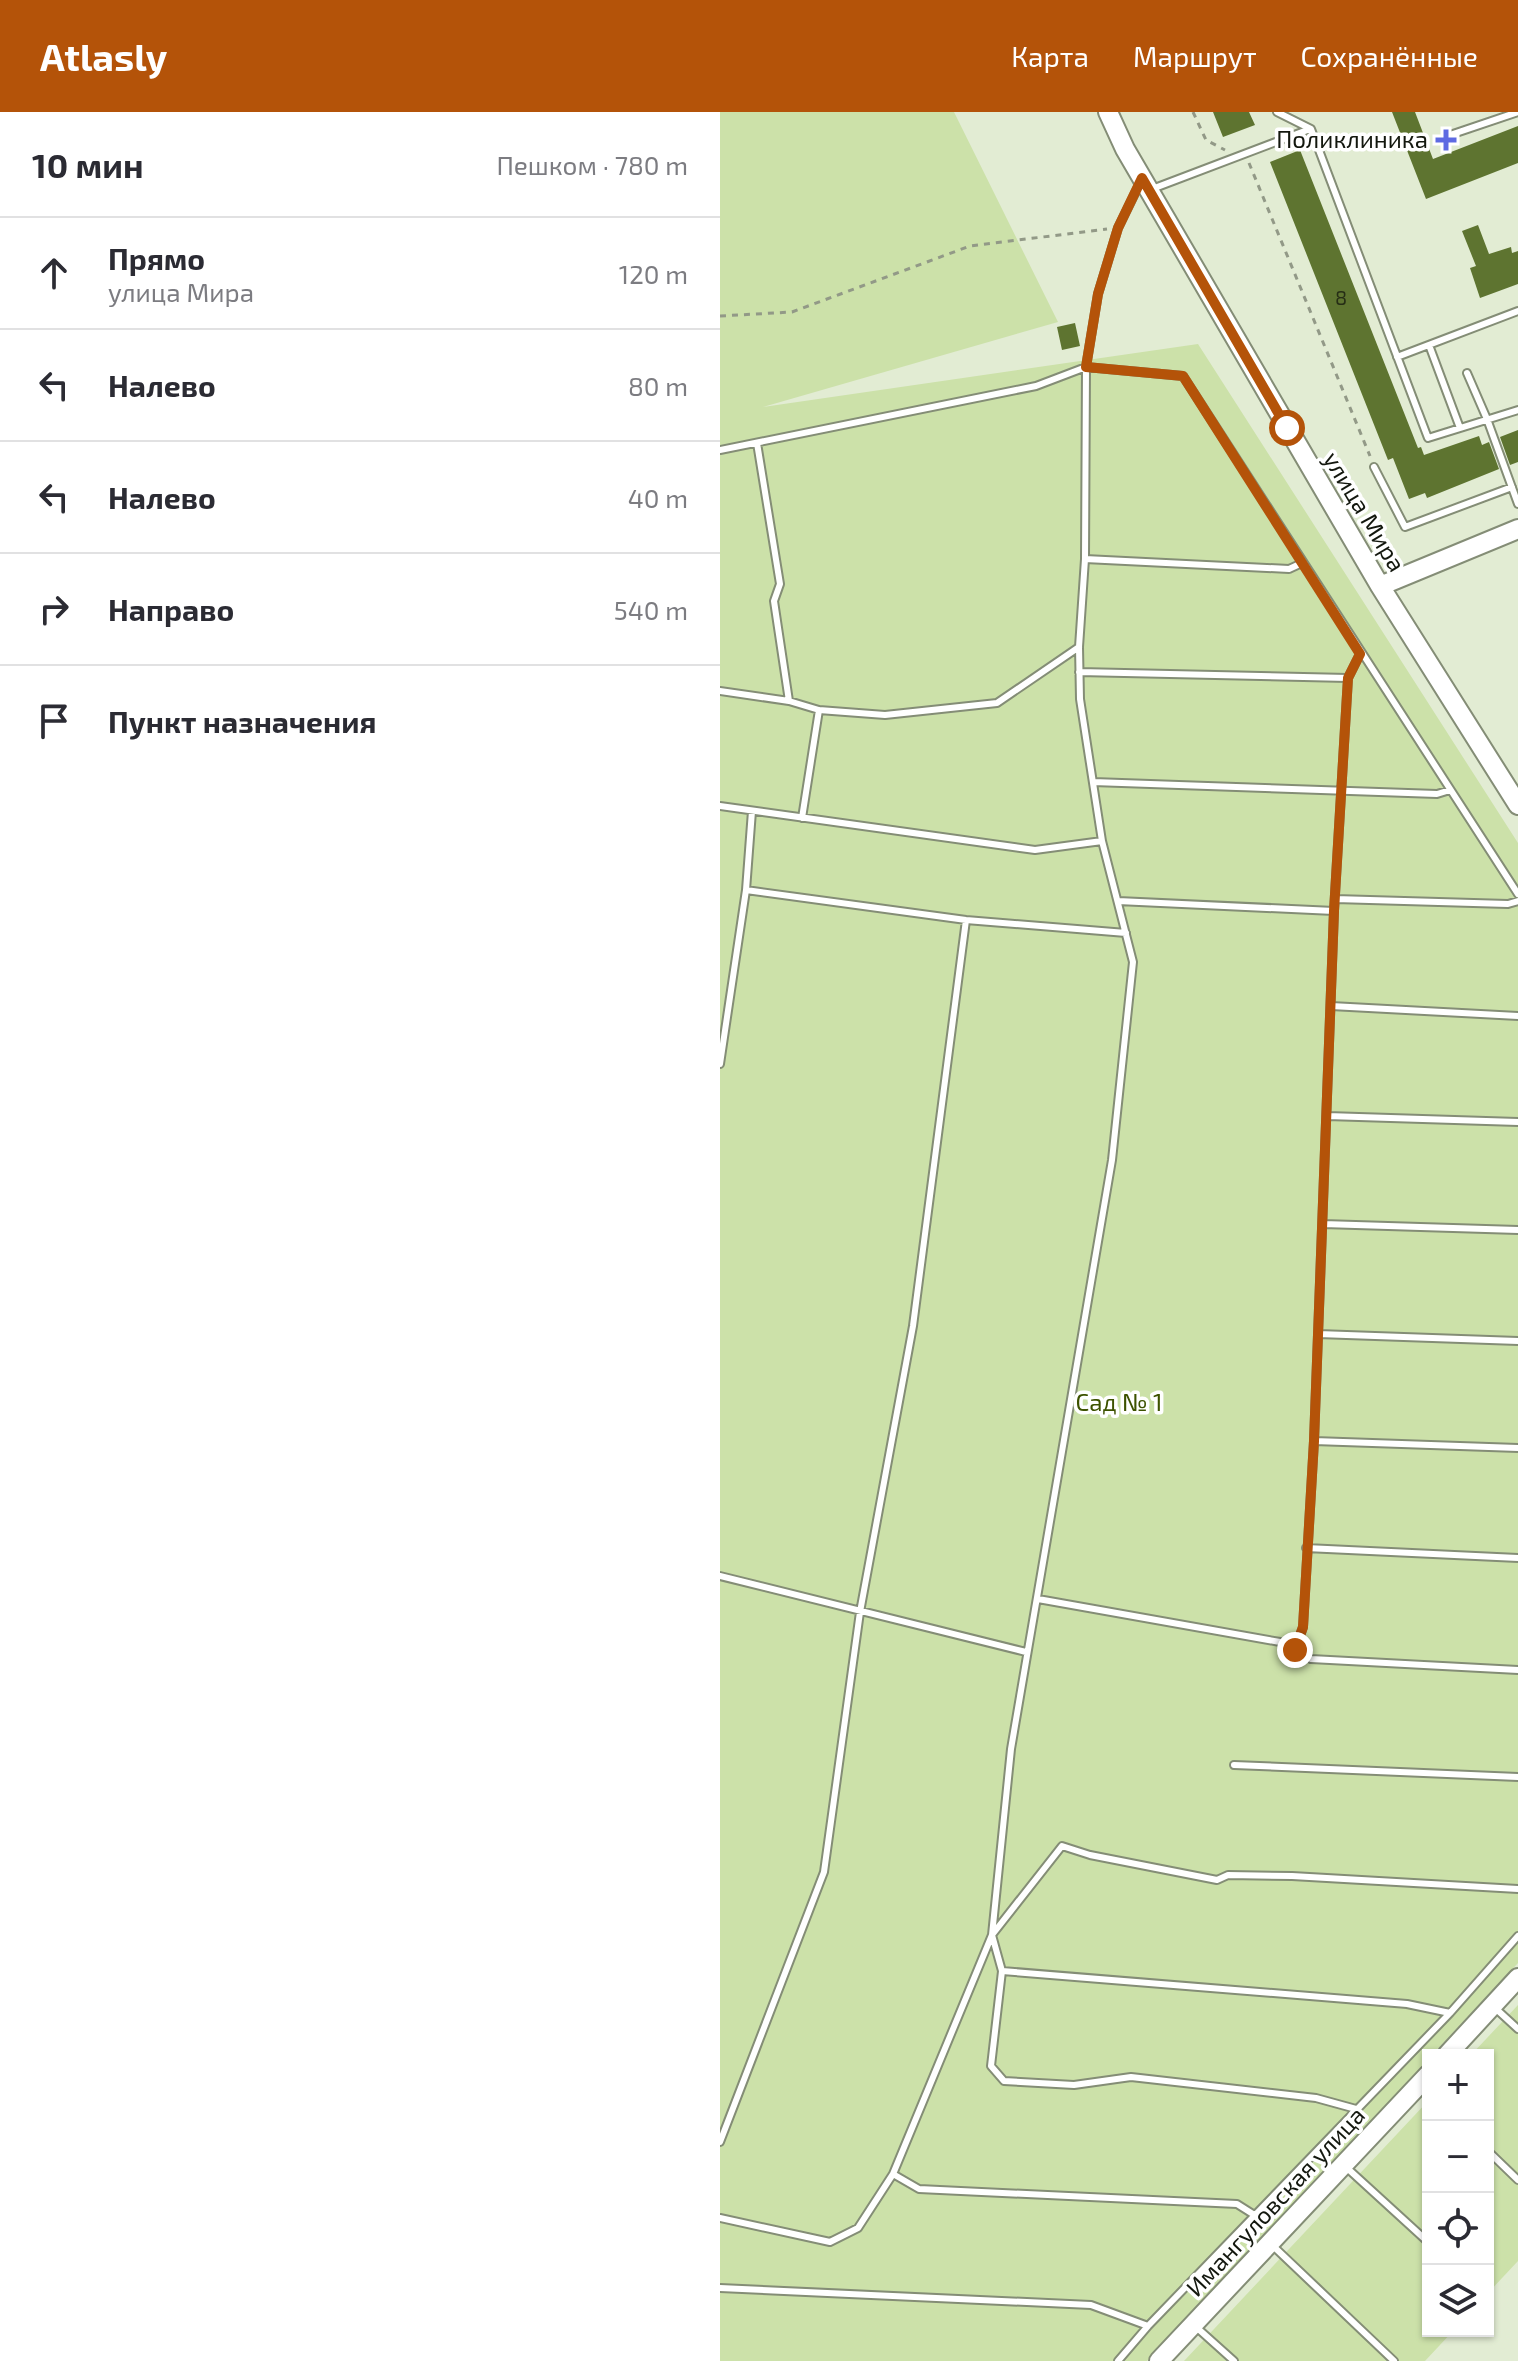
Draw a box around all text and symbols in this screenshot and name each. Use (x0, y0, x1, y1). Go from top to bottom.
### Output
text: Atlasly (40, 33, 167, 79)
text: Карта (1011, 39, 1089, 73)
text: Маршрут (1133, 39, 1257, 73)
text: Сохранённые (1301, 39, 1478, 73)
place label: Поликлиника (1276, 124, 1428, 153)
marker: Поликлиника (1435, 129, 1457, 151)
text: 10 мин (32, 144, 144, 185)
text: Пешком · 780 m (496, 149, 688, 180)
text: Прямо (108, 240, 205, 276)
icon: ahead (32, 251, 76, 295)
text: 120 m (619, 258, 688, 289)
text: улица Мира (108, 276, 254, 307)
house number: 8 (1335, 285, 1347, 309)
icon: left (32, 363, 76, 407)
text: Налево (108, 367, 216, 403)
text: 80 m (628, 370, 688, 401)
route start (1269, 410, 1305, 446)
street label: улица Мира (1317, 446, 1412, 577)
icon: left (32, 475, 76, 519)
text: Налево (108, 479, 216, 515)
text: 40 m (628, 482, 688, 513)
icon: right (32, 587, 76, 631)
text: Направо (108, 591, 234, 627)
text: 540 m (614, 594, 688, 625)
icon: arrive (32, 699, 76, 743)
text: Пункт назначения (108, 703, 376, 739)
park label: Сад № 1 (1076, 1387, 1162, 1416)
route end (1277, 1632, 1313, 1668)
map controls (1422, 2049, 1494, 2337)
button: + (1422, 2049, 1494, 2121)
street label: Имангуловская улица (1180, 2100, 1371, 2302)
button: − (1422, 2121, 1494, 2193)
button: locate (1422, 2193, 1494, 2265)
button: layers (1422, 2265, 1494, 2337)

